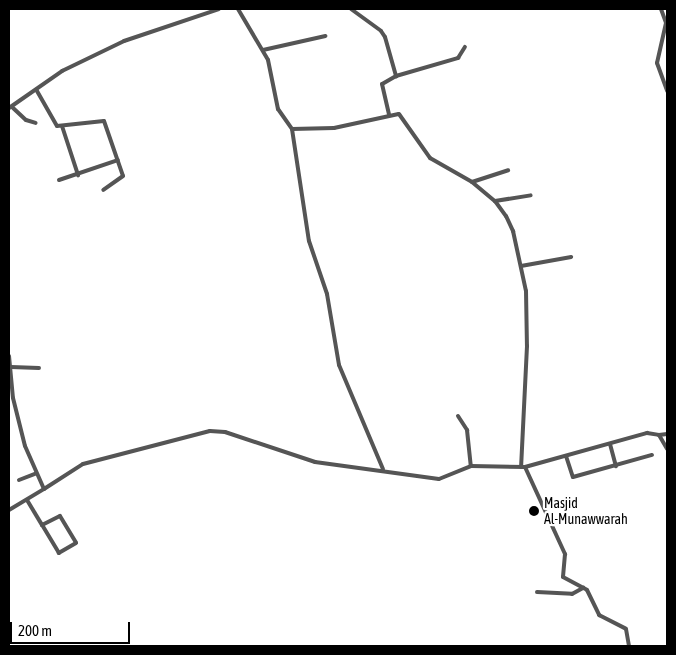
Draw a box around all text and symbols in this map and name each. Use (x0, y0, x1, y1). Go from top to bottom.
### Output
place label: Masjid Al-Munawwarah (544, 495, 628, 528)
marker: Masjid Al-Munawwarah (528, 505, 540, 517)
scale bar (12, 612, 132, 644)
text: 200 m (18, 622, 52, 639)

